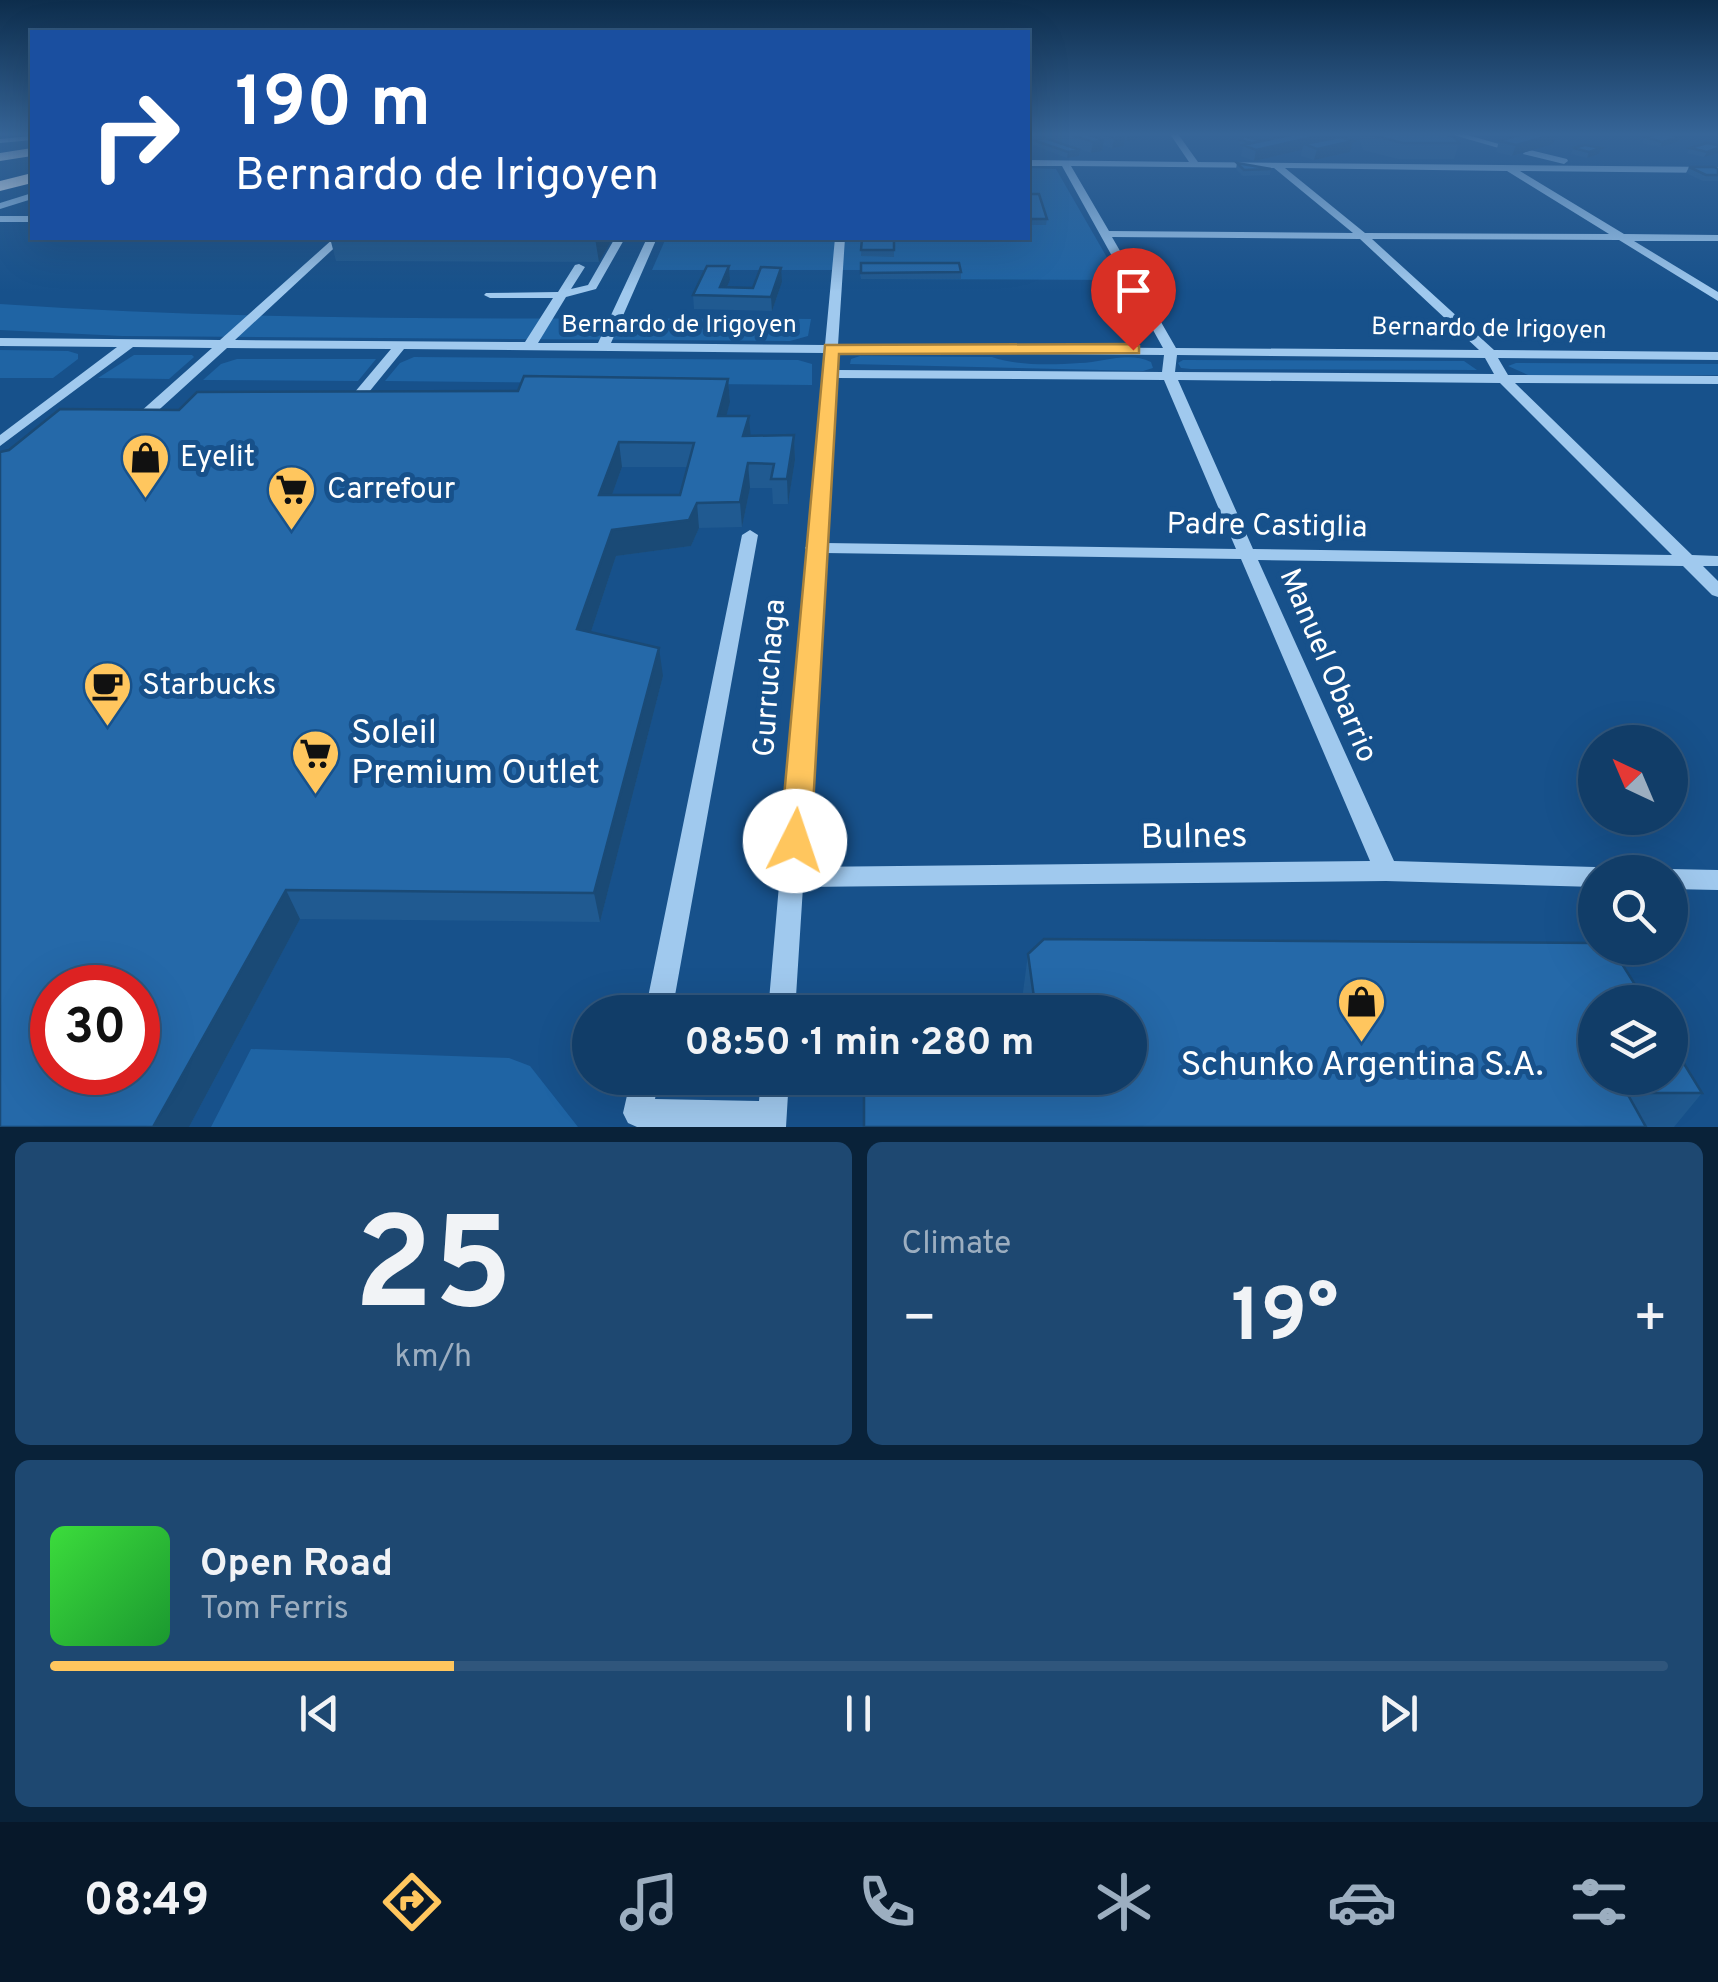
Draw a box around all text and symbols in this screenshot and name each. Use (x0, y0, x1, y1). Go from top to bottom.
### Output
text: 190 m (235, 62, 431, 151)
icon: right (70, 70, 200, 200)
text: Bernardo de Irigoyen (235, 149, 659, 206)
pin (1091, 248, 1176, 351)
icon: arrive (1106, 263, 1161, 318)
street label: Bernardo de Irigoyen (561, 310, 797, 342)
street label: Bernardo de Irigoyen (1371, 312, 1607, 348)
shop icon: Eyelit (119, 432, 171, 500)
place label: Eyelit (180, 440, 255, 477)
supermarket icon: Carrefour (266, 464, 318, 532)
place label: Carrefour (327, 472, 456, 509)
street label: Padre Castiglia (1166, 507, 1368, 547)
street label: Manuel Obarrio (1270, 564, 1384, 768)
street label: Gurruchaga (747, 598, 795, 758)
cafe icon: Starbucks (81, 660, 133, 728)
place label: Starbucks (142, 668, 276, 705)
place label: Soleil Premium Outlet (351, 712, 600, 796)
north arrow (1578, 725, 1688, 835)
map controls (1578, 725, 1688, 1095)
supermarket icon: Soleil Premium Outlet (290, 728, 342, 796)
position arrow (743, 789, 847, 893)
street label: Bulnes (1140, 815, 1248, 861)
button: search (1578, 855, 1688, 965)
speed limit sign: 30 (30, 965, 160, 1095)
shop icon: Schunko Argentina S.A. (1336, 976, 1388, 1044)
button: layers (1578, 985, 1688, 1095)
text: 08:50 · 1 min · 280 m (685, 1020, 1034, 1069)
place label: Schunko Argentina S.A. (1180, 1044, 1544, 1088)
text: 25 (354, 1190, 513, 1355)
text: Climate (902, 1225, 1011, 1265)
text: 19° (1231, 1273, 1338, 1368)
text: − (902, 1286, 937, 1356)
text: + (1633, 1286, 1668, 1356)
text: km/h (394, 1338, 472, 1378)
text: Open Road (200, 1541, 393, 1590)
text: Tom Ferris (200, 1590, 349, 1630)
icon: previous (292, 1686, 347, 1741)
icon: pause (831, 1686, 886, 1741)
icon: next (1371, 1686, 1426, 1741)
icon: directions (377, 1867, 447, 1937)
icon: music (614, 1867, 684, 1937)
icon: phone (852, 1867, 922, 1937)
icon: climate (1089, 1867, 1159, 1937)
icon: car (1327, 1867, 1397, 1937)
icon: filters (1564, 1867, 1634, 1937)
text: 08:49 (84, 1874, 209, 1931)

